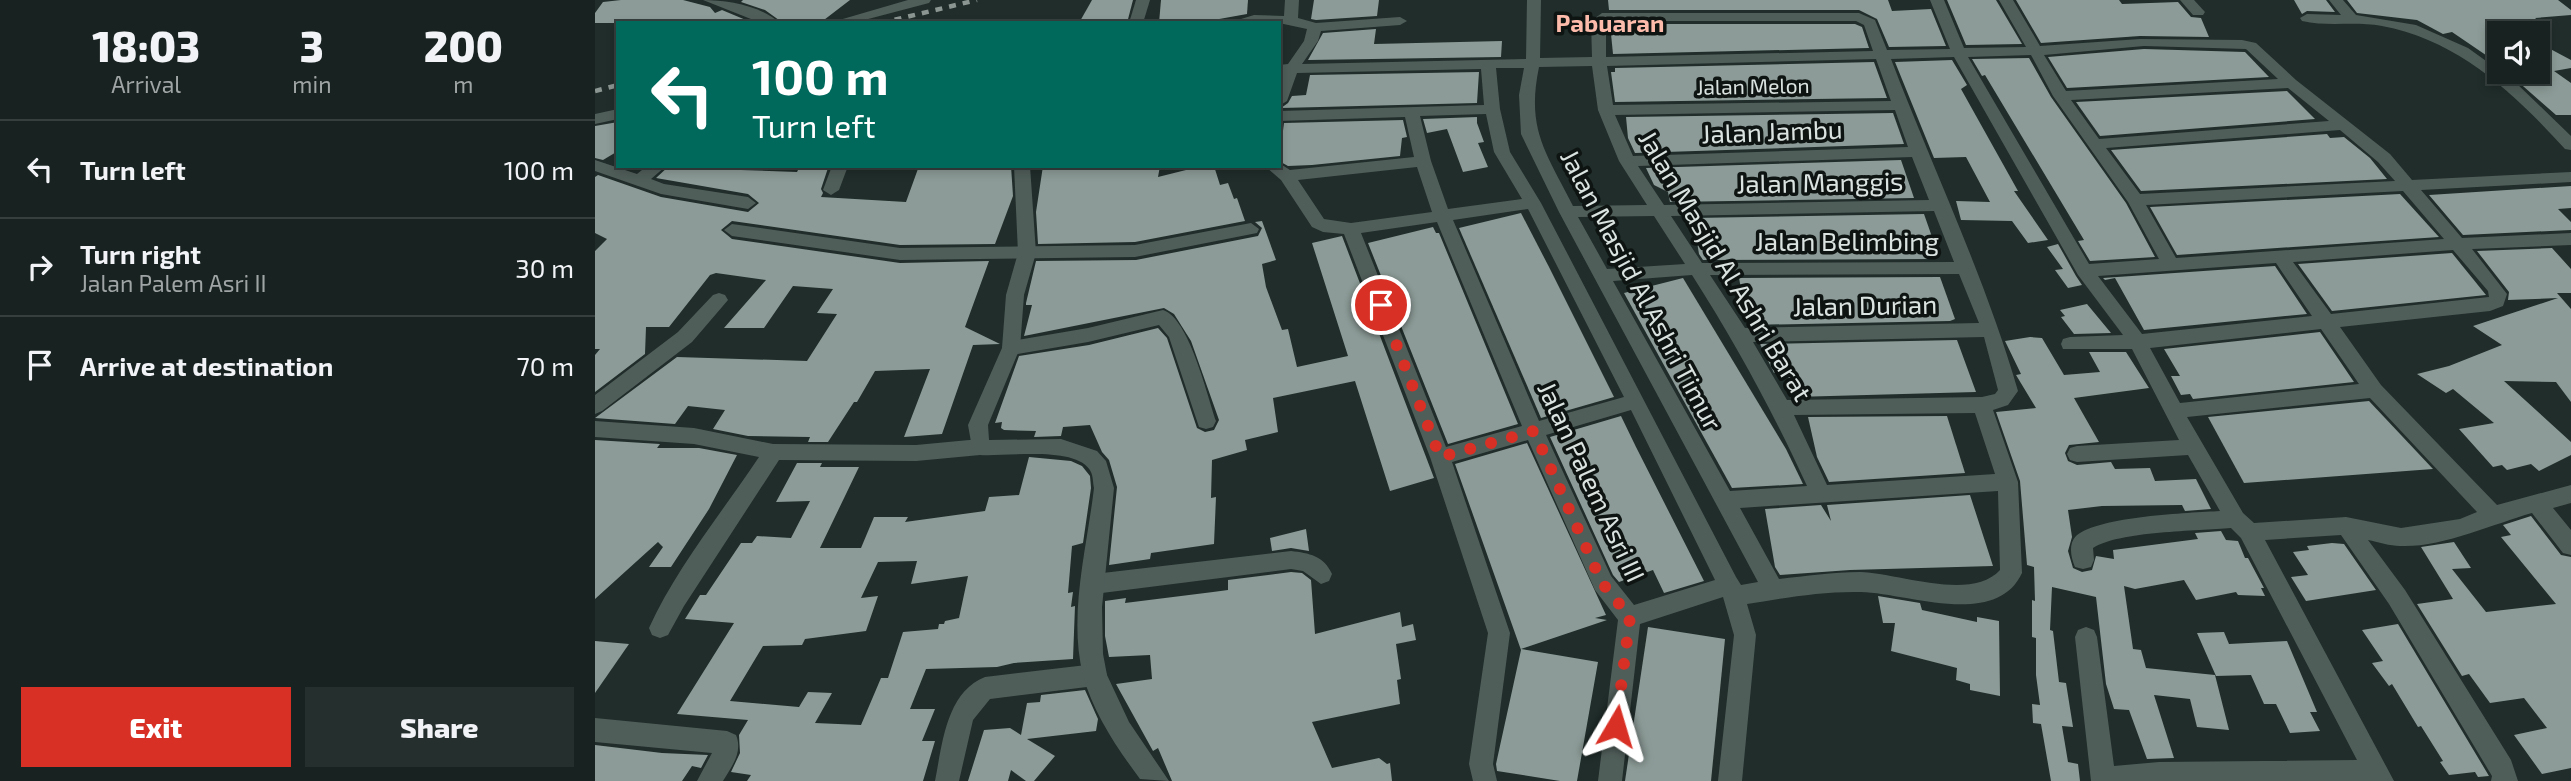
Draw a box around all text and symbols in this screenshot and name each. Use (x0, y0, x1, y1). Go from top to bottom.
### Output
district label: Pabuaran (1556, 8, 1664, 37)
text: 18:03 (92, 20, 200, 70)
text: 3 (300, 20, 324, 70)
text: 200 (424, 20, 503, 70)
map controls (2487, 21, 2550, 84)
button: sound (2487, 21, 2550, 84)
text: 100 m (752, 46, 889, 105)
icon: left (637, 49, 728, 140)
text: Arrival (111, 70, 181, 98)
text: min (292, 70, 332, 98)
text: m (453, 70, 473, 98)
street label: Jalan Melon (1696, 72, 1810, 99)
text: Turn left (752, 106, 876, 144)
street label: Jalan Jambu (1701, 113, 1843, 148)
street label: Jalan Masjid Al Ashri Barat (1633, 124, 1819, 406)
street label: Jalan Masjid Al Ashri Timur (1555, 143, 1730, 435)
icon: left (21, 150, 59, 188)
text: Turn left (80, 154, 186, 185)
text: 100 m (504, 154, 574, 185)
street label: Jalan Manggis (1736, 165, 1904, 198)
street label: Jalan Belimbing (1755, 225, 1939, 256)
text: Turn right (80, 238, 201, 269)
icon: right (21, 248, 59, 286)
text: 30 m (515, 252, 574, 283)
text: Jalan Palem Asri II (80, 269, 267, 297)
pin (1351, 275, 1411, 335)
icon: arrive (1362, 286, 1400, 324)
street label: Jalan Durian (1793, 288, 1937, 321)
icon: arrive (21, 346, 59, 384)
text: Arrive at destination (80, 350, 333, 381)
text: 70 m (516, 350, 574, 381)
street label: Jalan Palem Asri III (1532, 376, 1652, 587)
button: Exit (21, 687, 291, 767)
button: Share (305, 687, 574, 767)
position arrow (1579, 689, 1653, 763)

